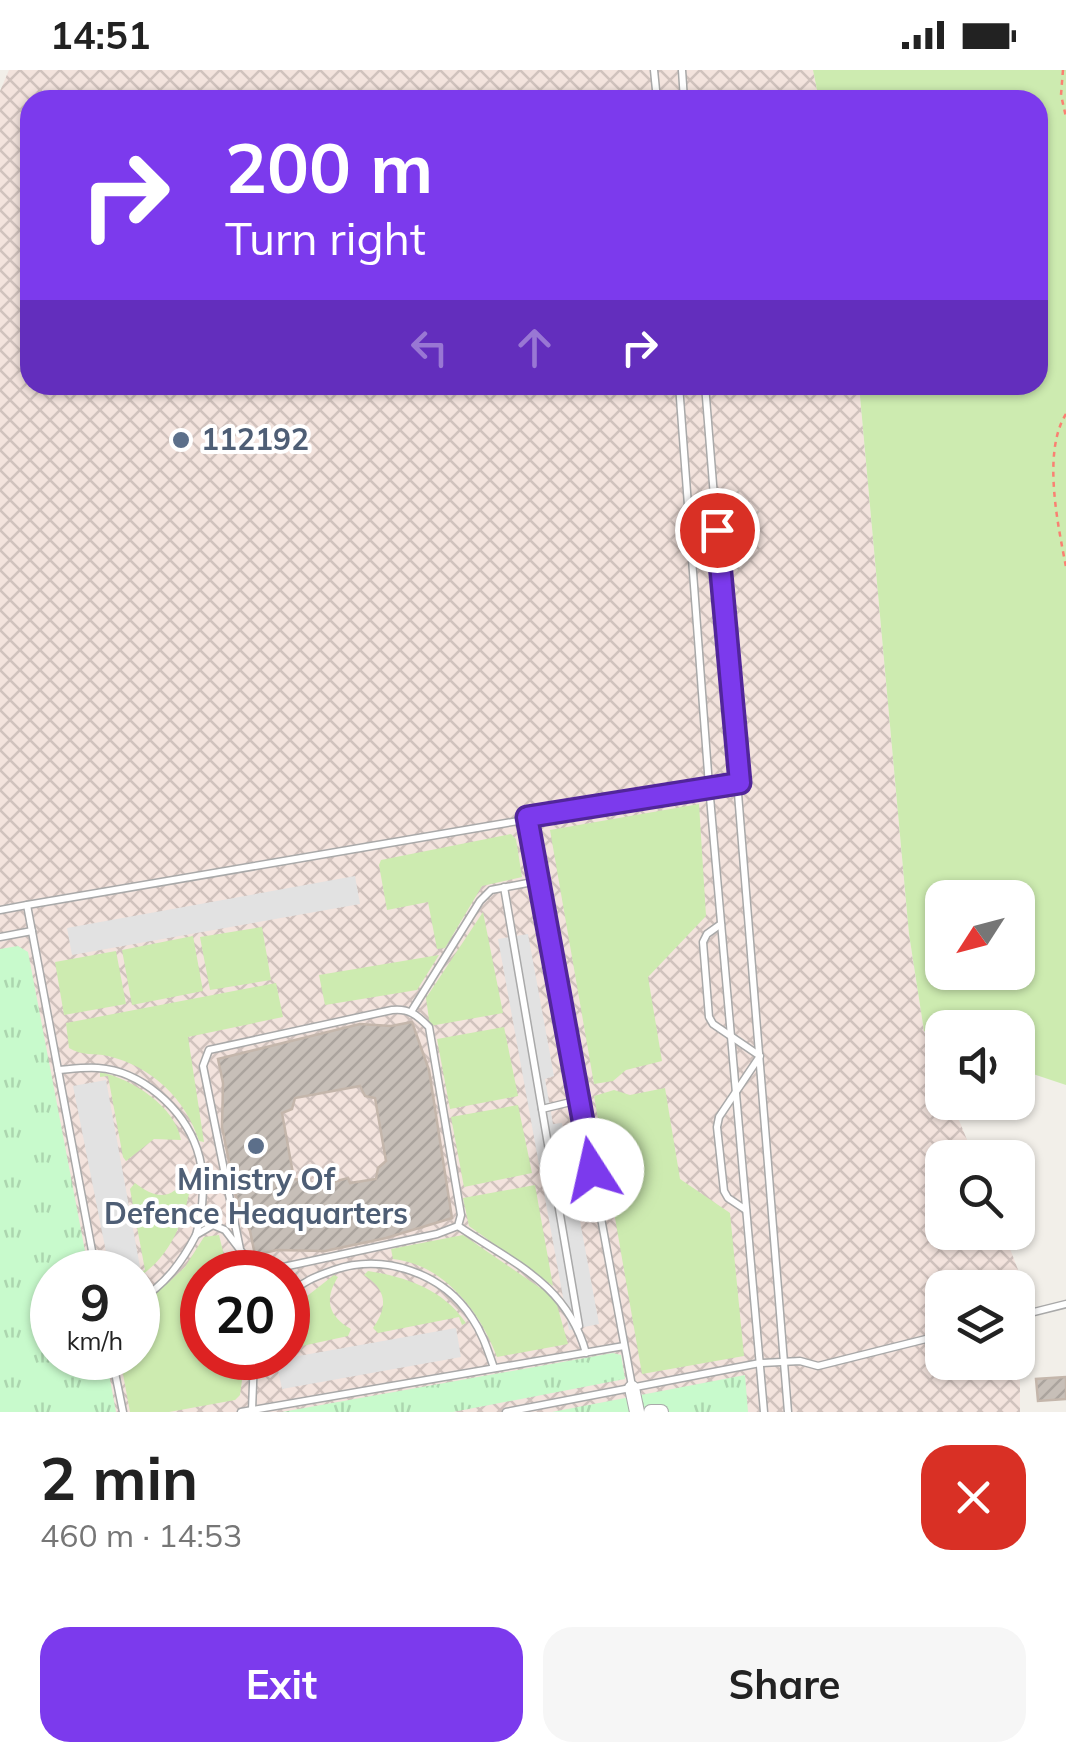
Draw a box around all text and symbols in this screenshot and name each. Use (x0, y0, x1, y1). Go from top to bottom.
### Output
text: 14:51 (50, 11, 151, 59)
text: 200 m (225, 123, 433, 211)
icon: right (60, 130, 190, 260)
text: Turn right (225, 210, 426, 266)
icon: left (402, 320, 457, 375)
icon: ahead (507, 320, 562, 375)
icon: right (612, 320, 667, 375)
place label: 112192 (201, 420, 309, 458)
marker: 112192 (170, 429, 192, 451)
pin (675, 488, 760, 573)
icon: arrive (690, 503, 745, 558)
north arrow (925, 880, 1035, 990)
map controls (925, 880, 1035, 1380)
button: sound (925, 1010, 1035, 1120)
position arrow (540, 1118, 644, 1222)
marker: Ministry Of Defence Heaquarters (245, 1135, 267, 1157)
button: search (925, 1140, 1035, 1250)
place label: Ministry Of Defence Heaquarters (104, 1160, 408, 1232)
speed limit sign: 20 (180, 1250, 310, 1380)
button: layers (925, 1270, 1035, 1380)
text: 9 (80, 1271, 110, 1334)
text: km/h (67, 1325, 123, 1356)
text: 2 min (40, 1440, 198, 1515)
button: close (921, 1445, 1026, 1550)
text: 460 m · 14:53 (40, 1515, 242, 1555)
button: Exit (40, 1627, 523, 1742)
button: Share (543, 1627, 1026, 1742)

